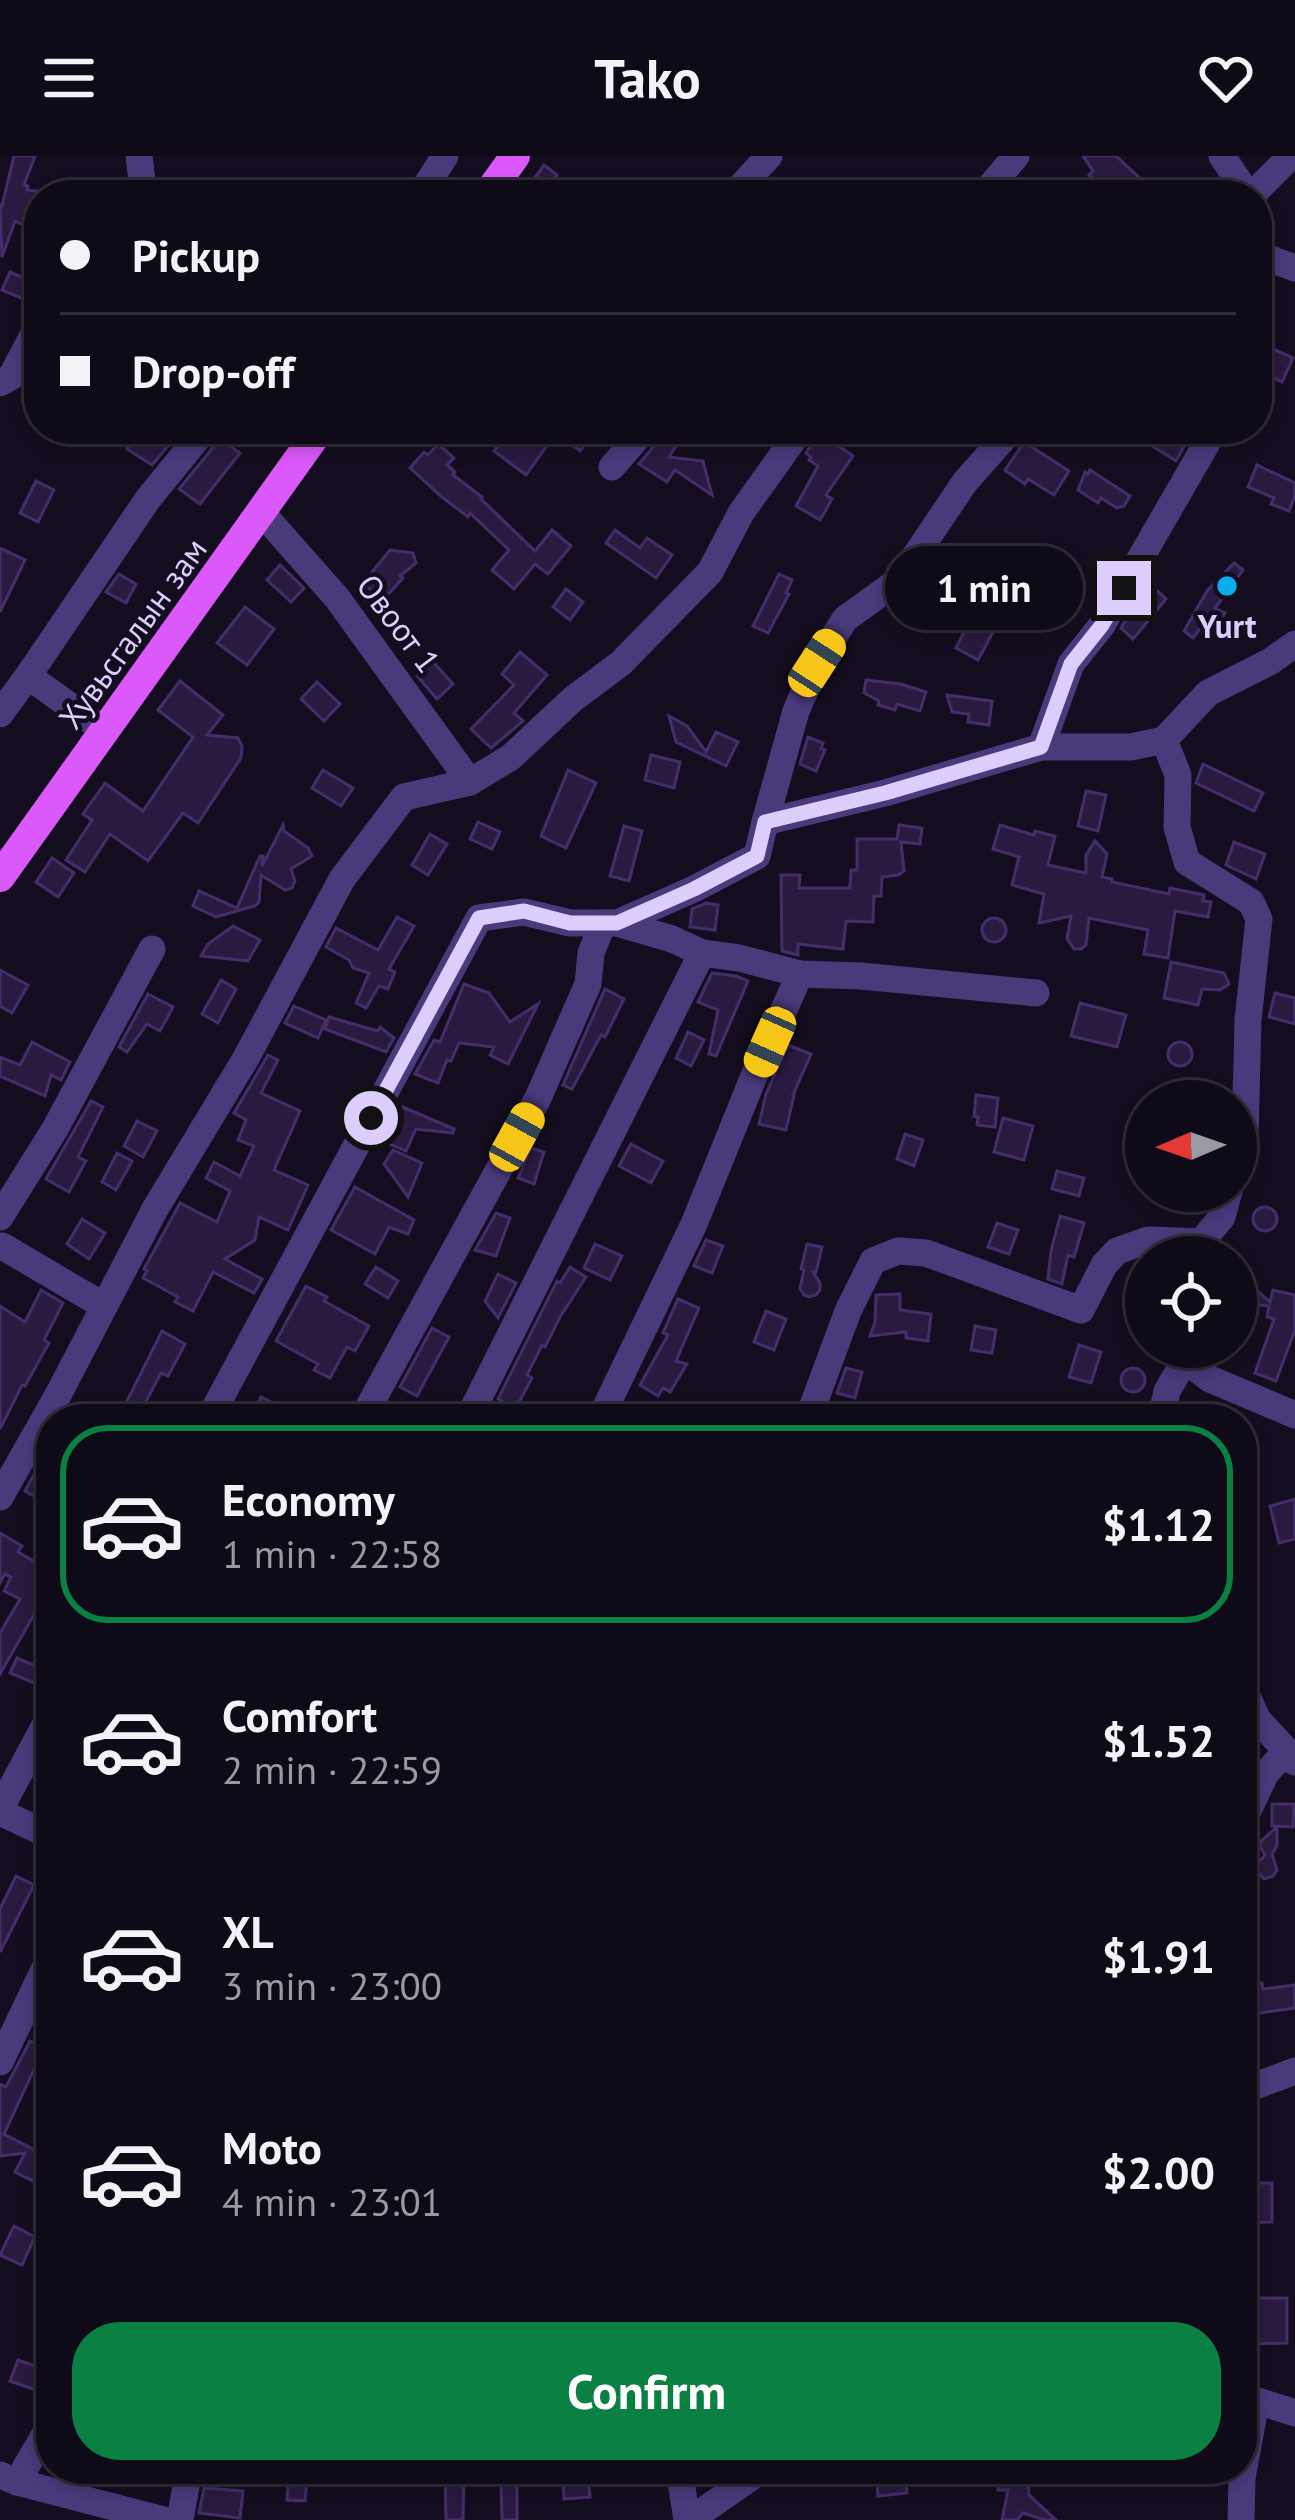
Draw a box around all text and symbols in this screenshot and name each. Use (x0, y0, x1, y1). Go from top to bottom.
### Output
text: Tako (594, 43, 701, 113)
icon: menu (36, 45, 102, 111)
icon: heart (1193, 45, 1259, 111)
text: Pickup (132, 226, 260, 284)
text: Drop-off (132, 342, 294, 400)
street label: Хувьсгалын зам (48, 529, 216, 737)
callout: 1 min (884, 546, 1082, 630)
route end (1097, 561, 1151, 615)
text: 1 min (936, 562, 1032, 613)
street label: Овоот 1 (348, 565, 450, 681)
marker: Yurt (1214, 573, 1240, 599)
place label: Yurt (1196, 604, 1257, 647)
car (782, 623, 852, 703)
car (739, 1002, 801, 1082)
north arrow (1125, 1080, 1257, 1212)
map controls (1125, 1080, 1257, 1368)
route start (344, 1091, 398, 1145)
car (484, 1097, 550, 1177)
button: locate (1125, 1236, 1257, 1368)
icon: car (78, 1470, 186, 1578)
text: Economy (222, 1470, 395, 1528)
text: $1.12 (1102, 1495, 1215, 1553)
text: 1 min · 22:58 (222, 1528, 442, 1579)
icon: car (78, 1686, 186, 1794)
text: Comfort (222, 1686, 377, 1744)
text: $1.52 (1102, 1711, 1215, 1769)
text: 2 min · 22:59 (222, 1744, 442, 1795)
icon: car (78, 1902, 186, 2010)
text: XL (222, 1902, 274, 1960)
text: $1.91 (1102, 1927, 1215, 1985)
text: 3 min · 23:00 (222, 1960, 442, 2011)
icon: car (78, 2118, 186, 2226)
text: Moto (222, 2118, 322, 2176)
text: $2.00 (1102, 2143, 1215, 2201)
text: 4 min · 23:01 (222, 2176, 442, 2227)
button: Confirm (72, 2322, 1221, 2460)

